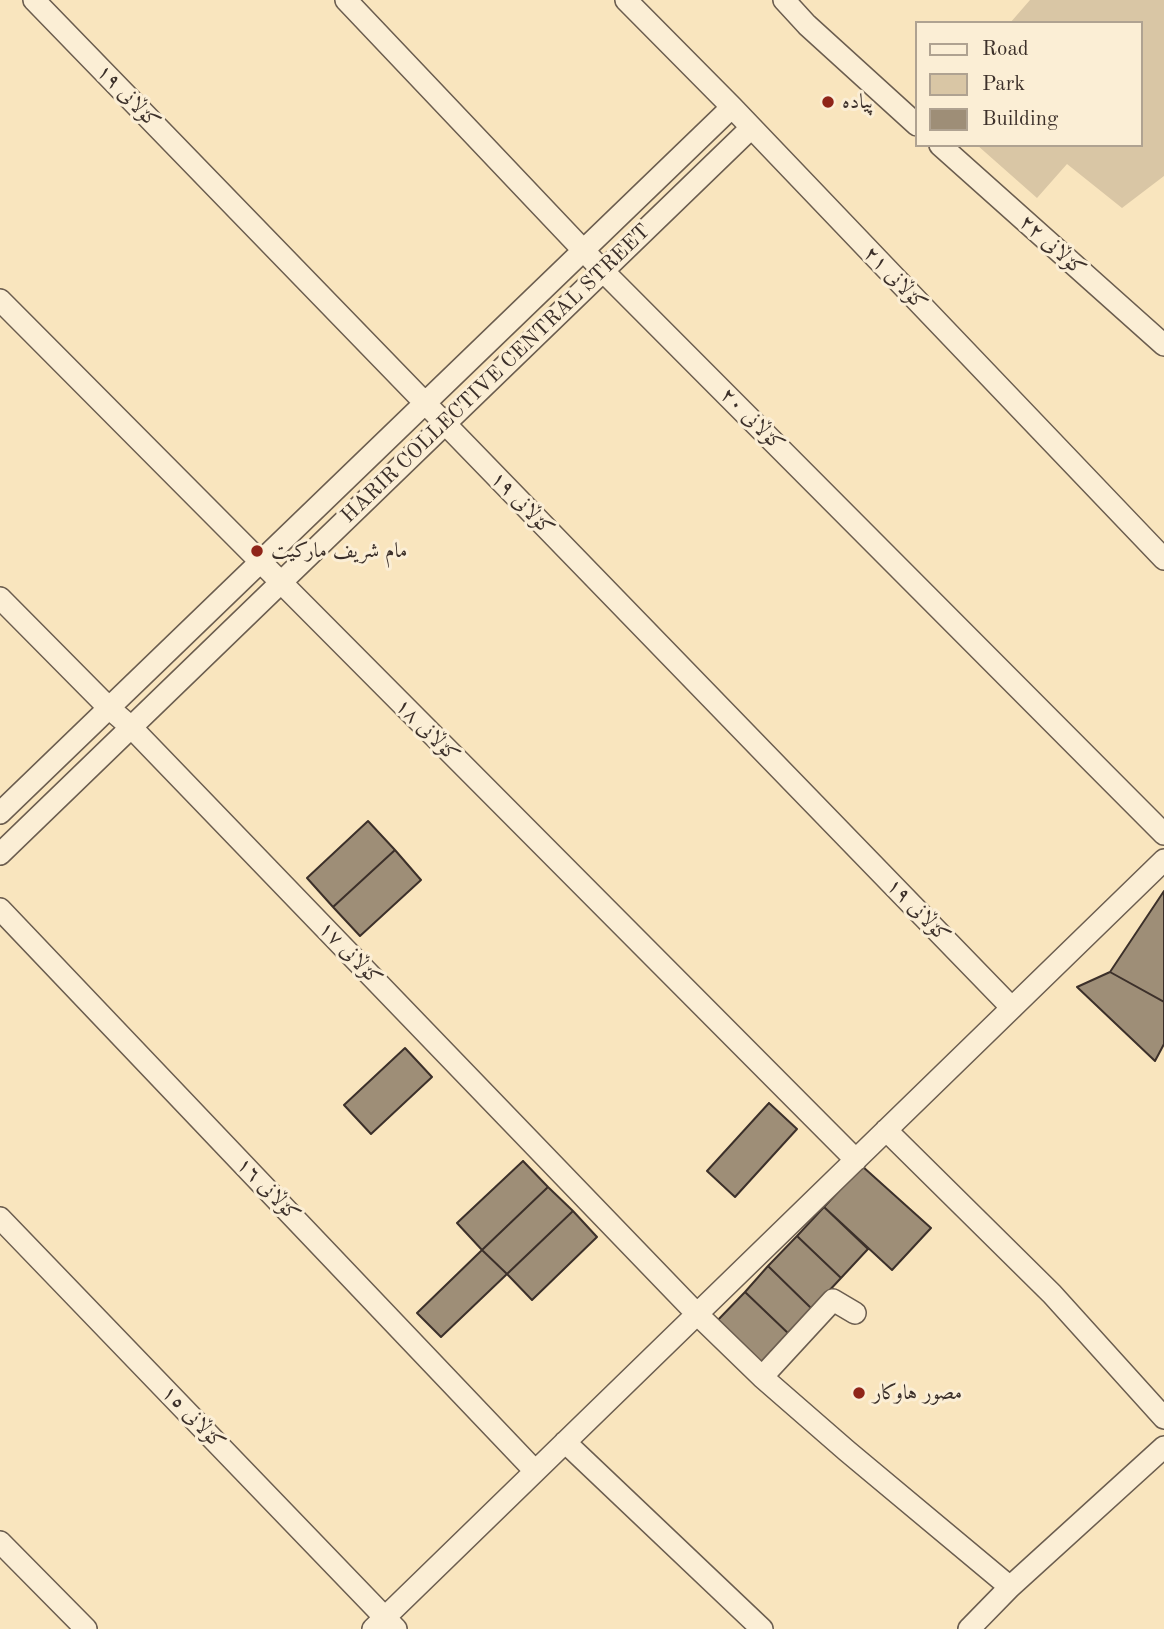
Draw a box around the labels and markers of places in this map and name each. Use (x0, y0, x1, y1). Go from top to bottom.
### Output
place label: پیادە (842, 89, 874, 115)
marker: پیادە (820, 94, 836, 110)
place label: مام شریف مارکیت (271, 538, 408, 564)
marker: مام شریف مارکیت (249, 543, 265, 559)
place label: مصور هاوکار (873, 1380, 962, 1406)
marker: مصور هاوکار (851, 1385, 867, 1401)

